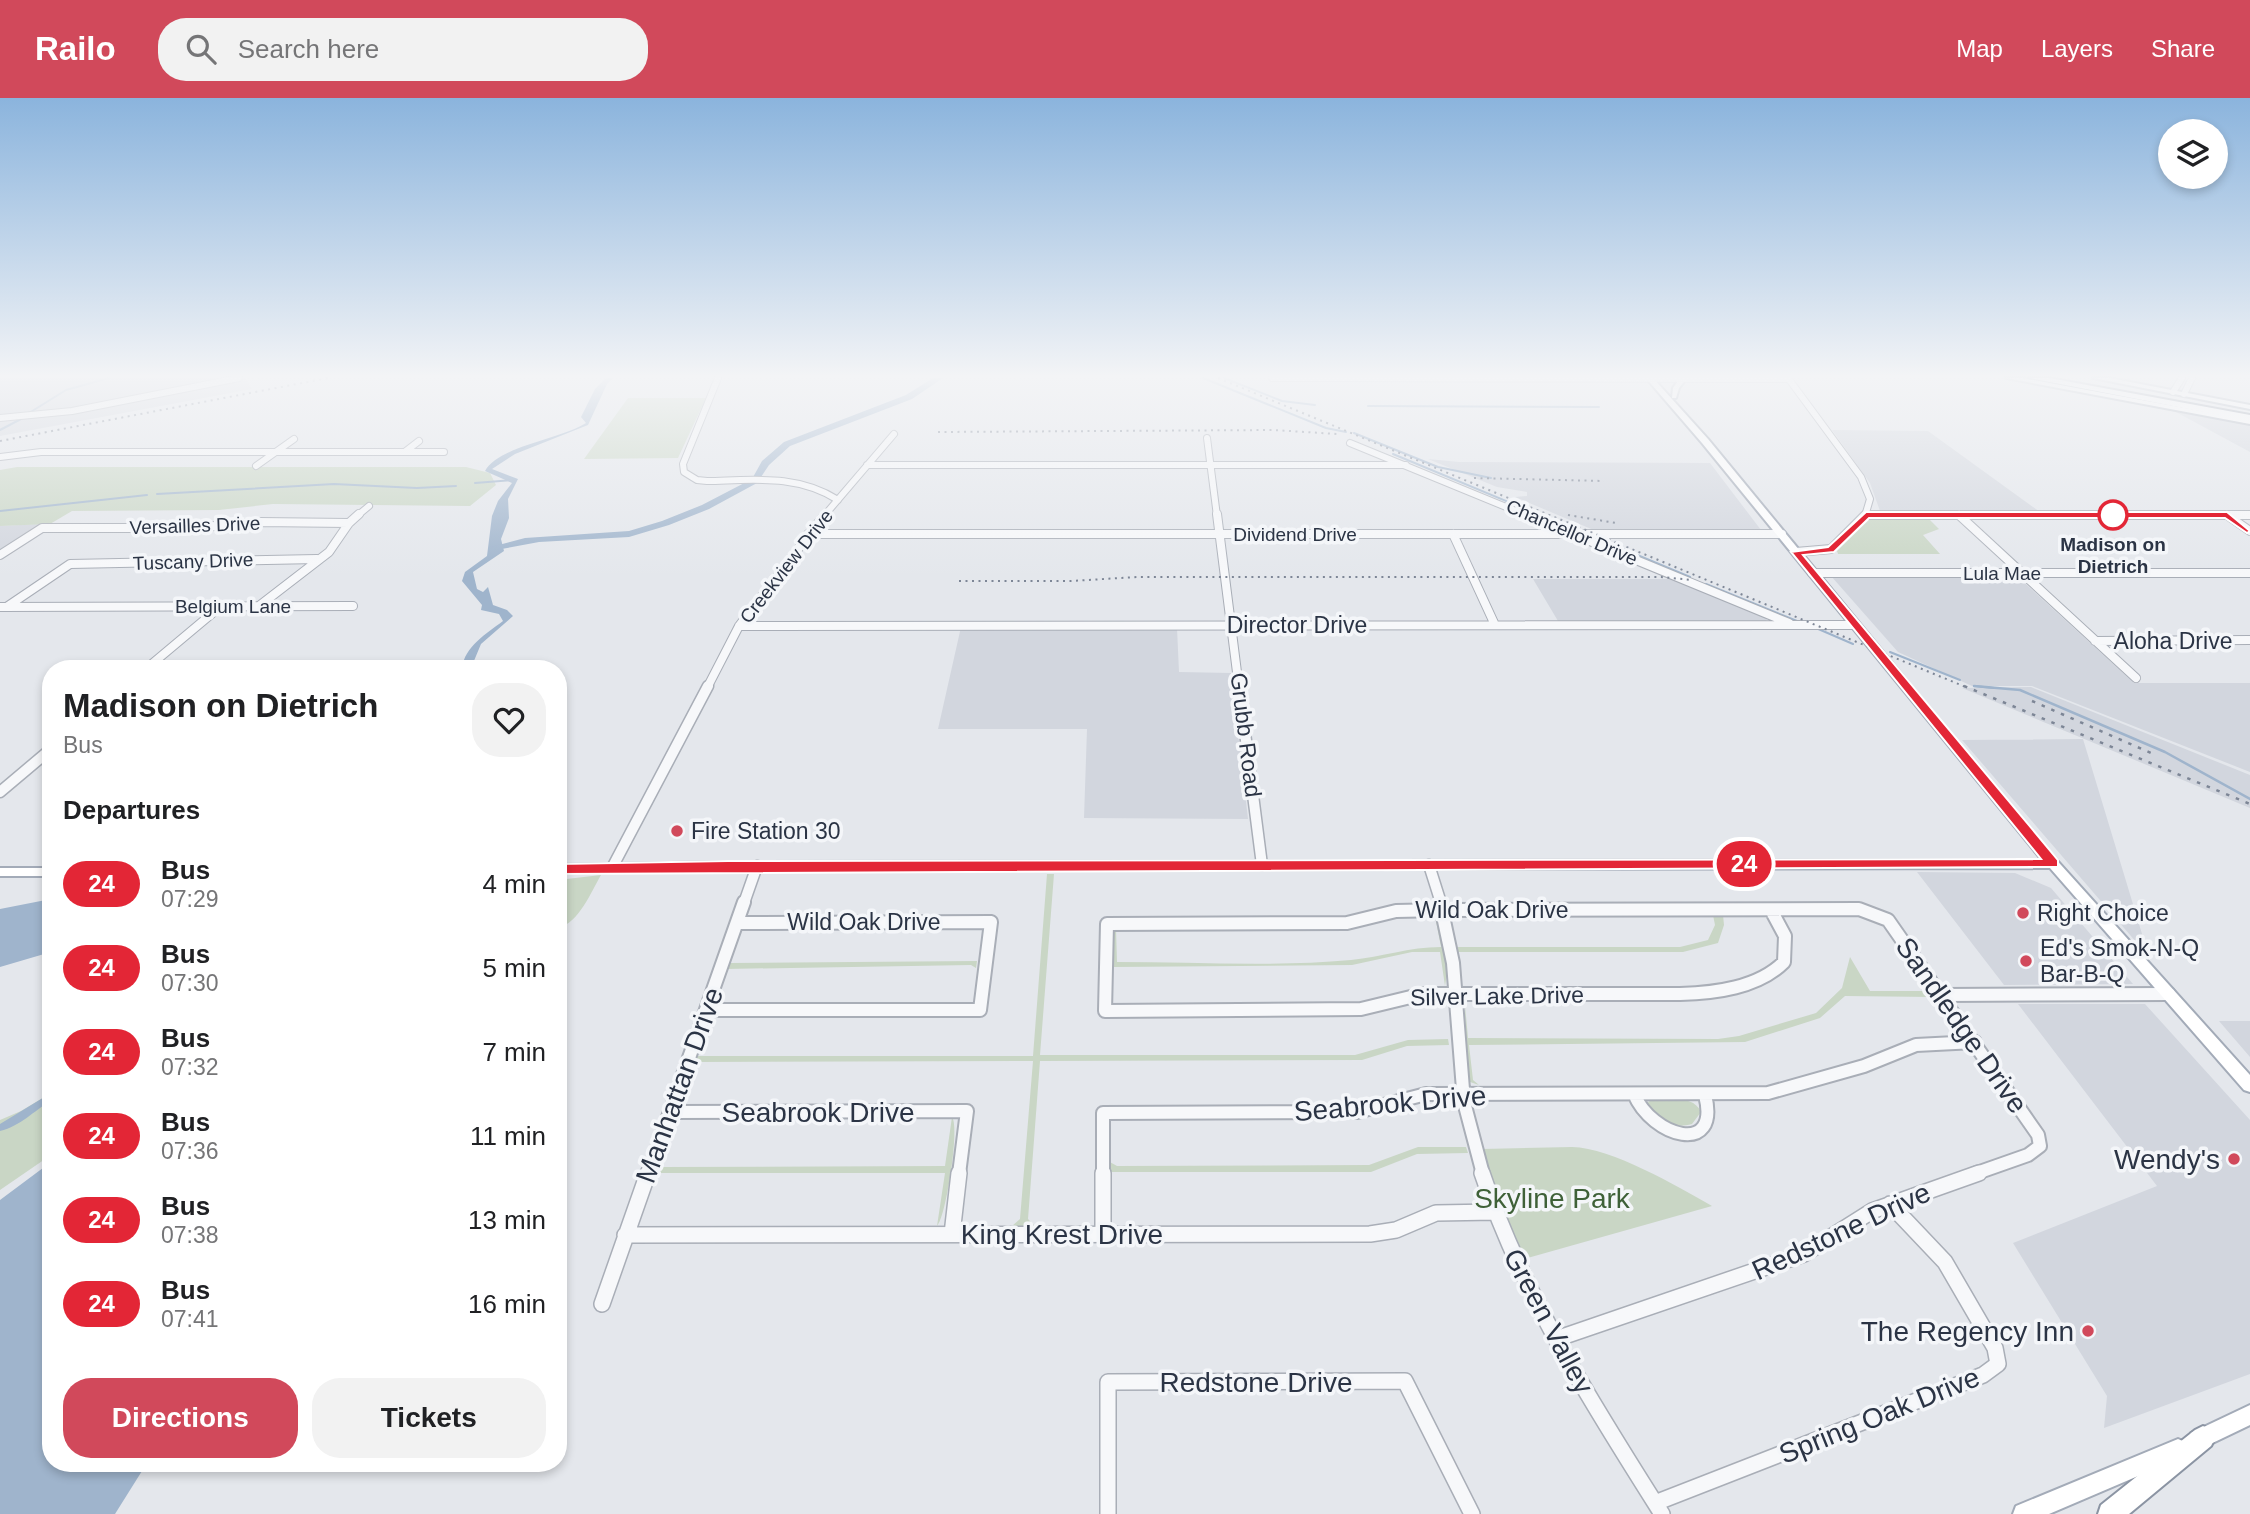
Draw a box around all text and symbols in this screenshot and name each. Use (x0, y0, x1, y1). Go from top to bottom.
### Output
search box (158, 18, 648, 81)
text: Railo (35, 30, 116, 67)
icon: search (182, 30, 220, 68)
text: Search here (238, 34, 379, 64)
text: Map (1956, 35, 2003, 62)
text: Layers (2041, 35, 2113, 62)
text: Share (2151, 35, 2215, 62)
map controls (2158, 119, 2228, 189)
button: layers (2158, 119, 2228, 189)
street label: Chancellor Drive (1503, 495, 1641, 570)
marker: Madison on Dietrich (2098, 500, 2128, 530)
street label: Creekview Drive (736, 505, 837, 627)
street label: Versailles Drive (129, 513, 261, 538)
street label: Dividend Drive (1233, 524, 1357, 545)
place label: Madison on Dietrich (2060, 534, 2166, 577)
street label: Tuscany Drive (132, 549, 254, 574)
street label: Lula Mae (1963, 563, 2041, 584)
street label: Belgium Lane (175, 596, 291, 617)
street label: Director Drive (1227, 612, 1367, 638)
street label: Aloha Drive (2114, 628, 2232, 654)
street label: Grubb Road (1225, 671, 1267, 799)
button: heart (472, 683, 546, 757)
text: Madison on Dietrich (63, 687, 378, 724)
text: Bus (63, 732, 103, 758)
text: Departures (63, 795, 200, 825)
place label: Fire Station 30 (691, 818, 841, 844)
marker: Fire Station 30 (669, 823, 685, 839)
line badge: 24 (1712, 841, 1776, 887)
text: 24 (1731, 850, 1757, 877)
text: Bus (161, 855, 210, 885)
text: 4 min (482, 869, 546, 899)
text: 24 (88, 870, 115, 897)
text: 07:29 (161, 886, 219, 912)
street label: Wild Oak Drive (1415, 897, 1569, 923)
place label: Right Choice (2037, 900, 2169, 926)
marker: Right Choice (2015, 905, 2031, 921)
street label: Wild Oak Drive (787, 909, 941, 935)
street label: Sandledge Drive (1890, 932, 2034, 1119)
place label: Ed's Smok-N-Q Bar-B-Q (2040, 935, 2199, 987)
text: Bus (161, 939, 210, 969)
text: 5 min (482, 953, 546, 983)
marker: Ed's Smok-N-Q Bar-B-Q (2018, 953, 2034, 969)
text: 24 (88, 954, 115, 981)
text: 07:30 (161, 970, 219, 996)
street label: Silver Lake Drive (1410, 981, 1584, 1011)
street label: Manhattan Drive (630, 983, 729, 1187)
text: Bus (161, 1023, 210, 1053)
text: 7 min (482, 1037, 546, 1067)
text: 24 (88, 1038, 115, 1065)
text: 07:32 (161, 1054, 219, 1080)
street label: Seabrook Drive (1293, 1080, 1488, 1127)
street label: Seabrook Drive (722, 1097, 914, 1128)
text: Bus (161, 1107, 210, 1137)
text: 11 min (470, 1121, 546, 1151)
text: 24 (88, 1122, 115, 1149)
text: 07:36 (161, 1138, 219, 1164)
place label: Wendy's (2114, 1144, 2220, 1175)
marker: Wendy's (2226, 1151, 2242, 1167)
street label: Redstone Drive (1747, 1177, 1935, 1286)
park label: Skyline Park (1474, 1183, 1631, 1214)
text: Bus (161, 1191, 210, 1221)
text: 13 min (468, 1205, 546, 1235)
text: 24 (88, 1206, 115, 1233)
street label: King Krest Drive (961, 1219, 1163, 1250)
text: 07:38 (161, 1222, 219, 1248)
street label: Green Valley (1497, 1243, 1600, 1399)
text: Bus (161, 1275, 210, 1305)
text: 16 min (468, 1289, 546, 1319)
text: 24 (88, 1290, 115, 1317)
text: 07:41 (161, 1306, 219, 1332)
place label: The Regency Inn (1861, 1316, 2074, 1347)
marker: The Regency Inn (2080, 1323, 2096, 1339)
street label: Spring Oak Drive (1775, 1361, 1984, 1470)
street label: Redstone Drive (1160, 1367, 1352, 1398)
button: Directions (63, 1378, 298, 1458)
button: Tickets (312, 1378, 546, 1458)

